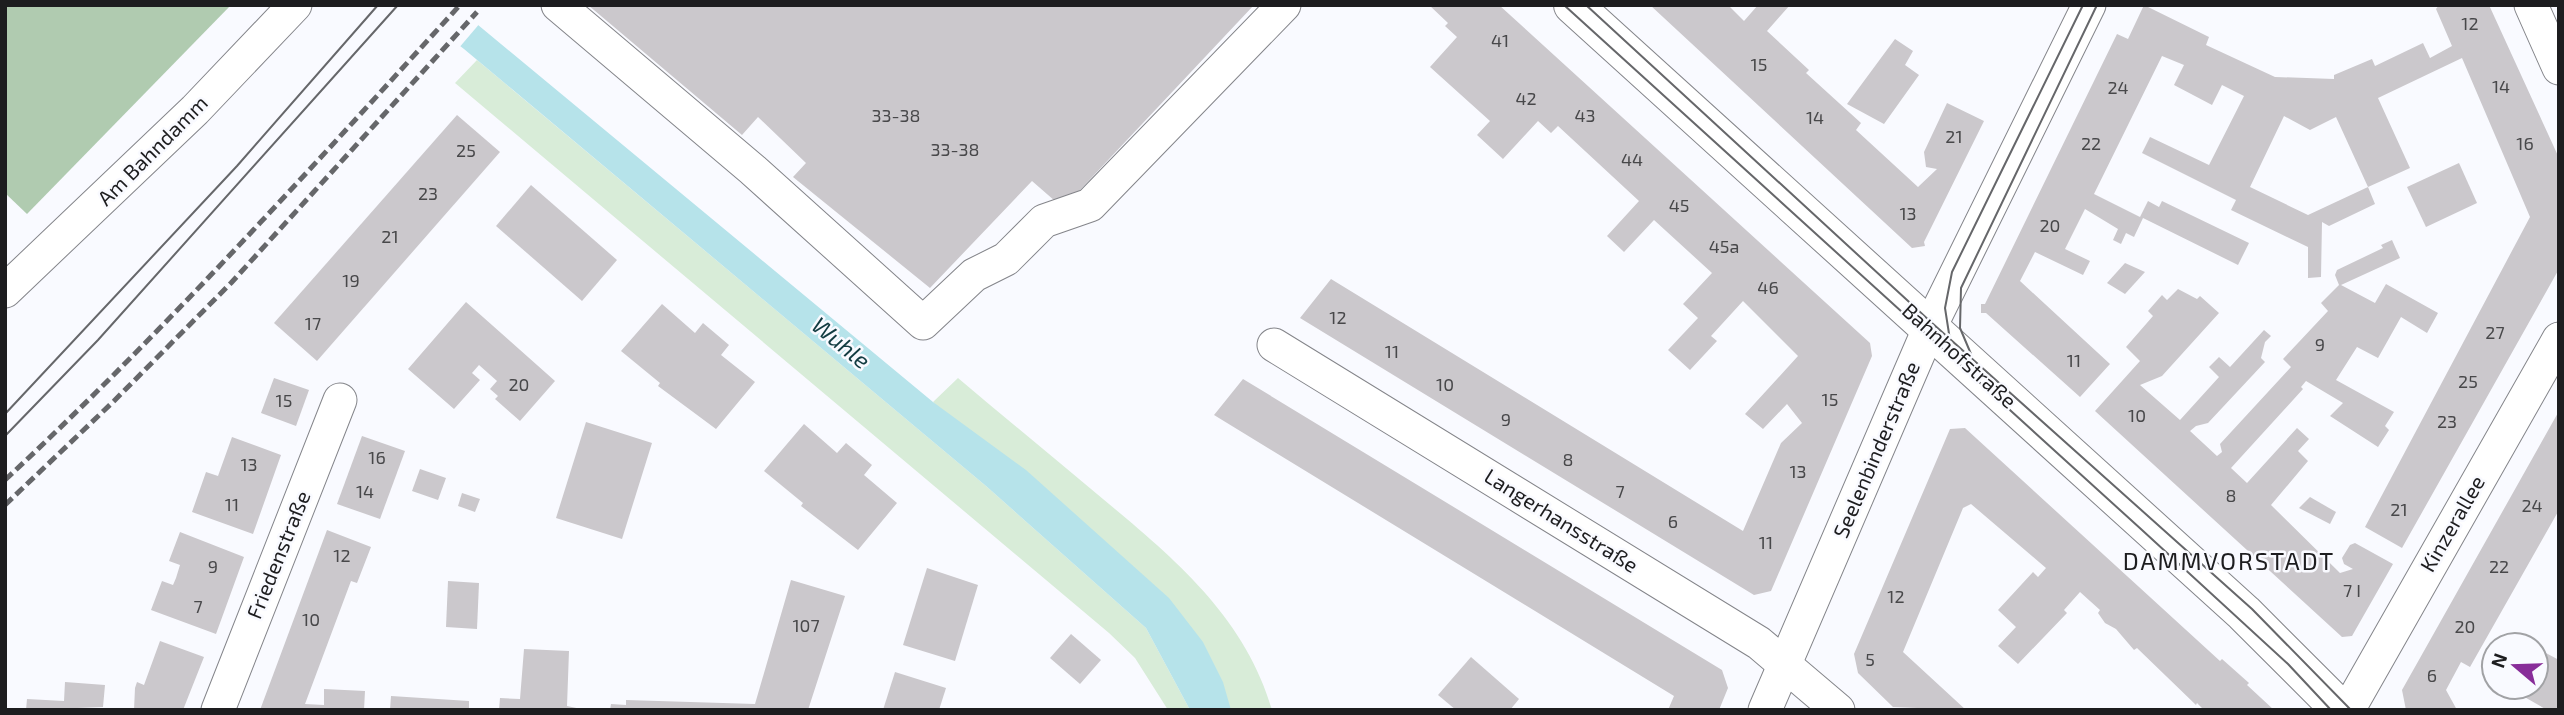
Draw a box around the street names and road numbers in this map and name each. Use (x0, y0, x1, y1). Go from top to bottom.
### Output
street label: Am Bahndamm (92, 90, 212, 210)
street label: Bahnhofstraße (1898, 297, 2022, 413)
street label: Seelenbinderstraße (1827, 357, 1924, 541)
street label: Langerhansstraße (1480, 462, 1643, 577)
street label: Kinzerallee (2414, 471, 2489, 576)
street label: Friedenstraße (241, 487, 315, 622)

